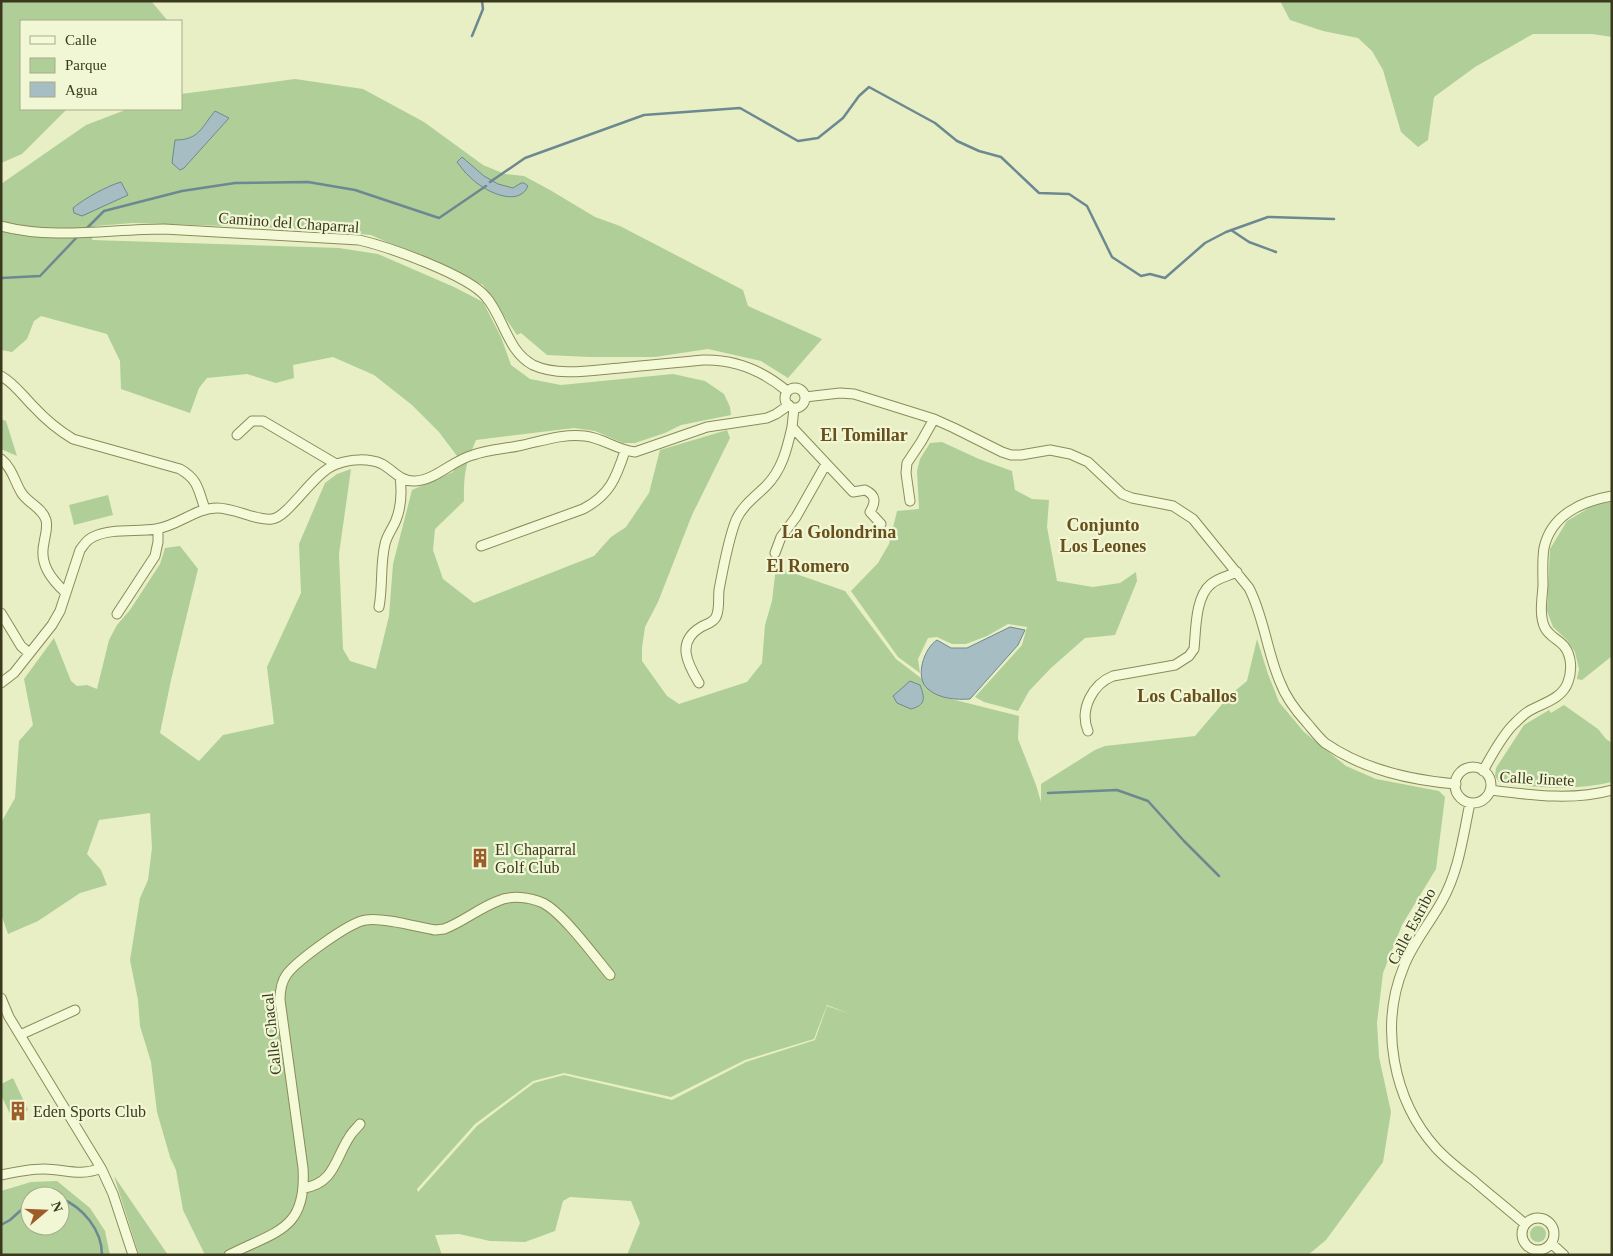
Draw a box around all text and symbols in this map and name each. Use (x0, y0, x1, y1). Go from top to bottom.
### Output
legend (20, 20, 182, 110)
text: Calle (65, 32, 97, 48)
text: Parque (65, 57, 107, 73)
text: Agua (65, 82, 98, 98)
street label: Camino del Chaparral (218, 209, 361, 237)
district label: El Tomillar (820, 425, 908, 445)
district label: Conjunto Los Leones (1060, 515, 1146, 556)
district label: La Golondrina (782, 522, 896, 542)
district label: El Romero (766, 556, 850, 576)
district label: Los Caballos (1137, 686, 1237, 706)
street label: Calle Jinete (1499, 768, 1575, 789)
place label: El Chaparral Golf Club (495, 841, 577, 876)
building icon: El Chaparral Golf Club (469, 847, 491, 869)
street label: Calle Estribo (1384, 885, 1439, 967)
street label: Calle Chacal (259, 992, 284, 1076)
building icon: Eden Sports Club (7, 1100, 29, 1122)
place label: Eden Sports Club (33, 1103, 146, 1121)
north arrow (20, 1186, 70, 1236)
text: N (48, 1200, 66, 1214)

